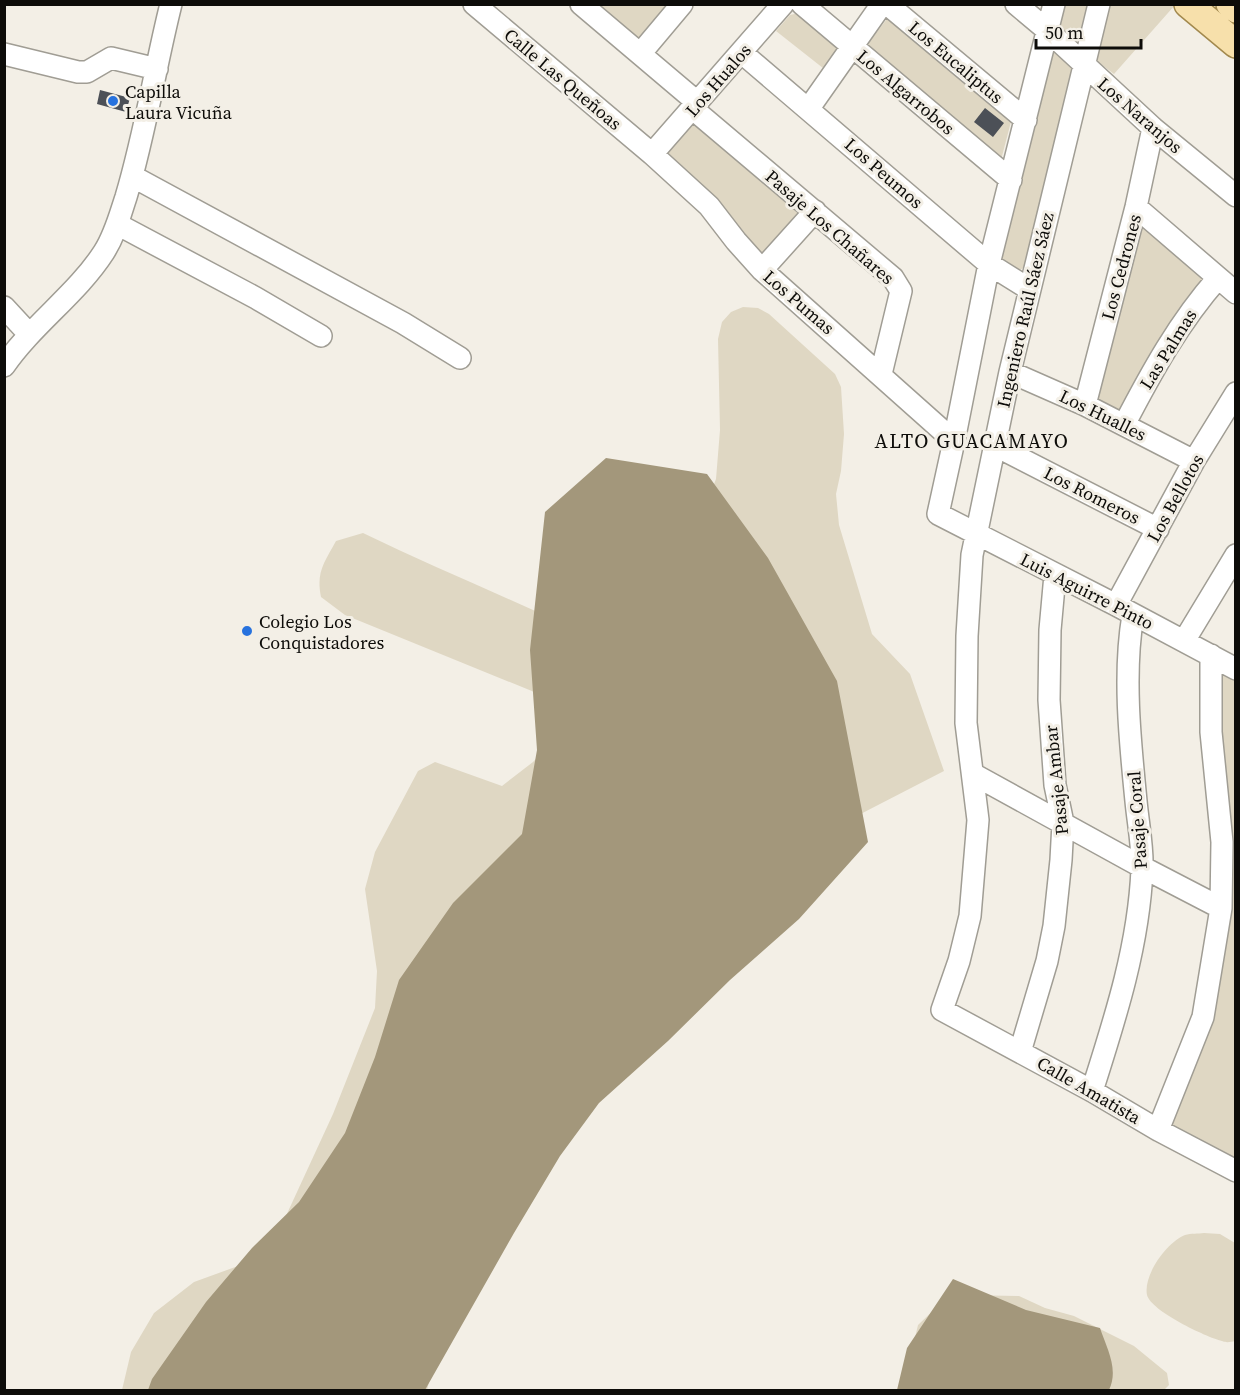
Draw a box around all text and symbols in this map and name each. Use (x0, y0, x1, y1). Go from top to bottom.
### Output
scale bar (1036, 12, 1141, 50)
street label: Los Eucaliptus (903, 15, 1009, 109)
text: 50 m (1045, 20, 1083, 45)
street label: Calle Las Queñoas (499, 22, 627, 136)
street label: Los Hualos (679, 38, 757, 122)
street label: Los Algarrobos (852, 44, 960, 140)
street label: Los Naranjos (1092, 71, 1188, 159)
place label: Capilla Laura Vicuña (125, 79, 233, 125)
marker: Capilla Laura Vicuña (106, 94, 120, 108)
street label: Los Peumos (839, 132, 929, 214)
street label: Pasaje Los Chañares (760, 164, 900, 290)
street label: Ingeniero Raúl Sáez Sáez (990, 210, 1060, 410)
street label: Los Cedrones (1095, 211, 1147, 323)
street label: Los Pumas (758, 264, 840, 340)
street label: Las Palmas (1133, 304, 1203, 394)
street label: Los Hualles (1055, 383, 1151, 447)
district label: ALTO GUACAMAYO (875, 427, 1069, 455)
street label: Los Bellotos (1141, 449, 1210, 546)
street label: Los Romeros (1040, 460, 1144, 530)
street label: Luis Aguirre Pinto (1016, 547, 1158, 635)
place label: Colegio Los Conquistadores (259, 609, 385, 655)
marker: Colegio Los Conquistadores (240, 624, 254, 638)
street label: Pasaje Ambar (1038, 723, 1074, 836)
street label: Pasaje Coral (1121, 770, 1153, 870)
street label: Calle Amatista (1033, 1050, 1146, 1130)

